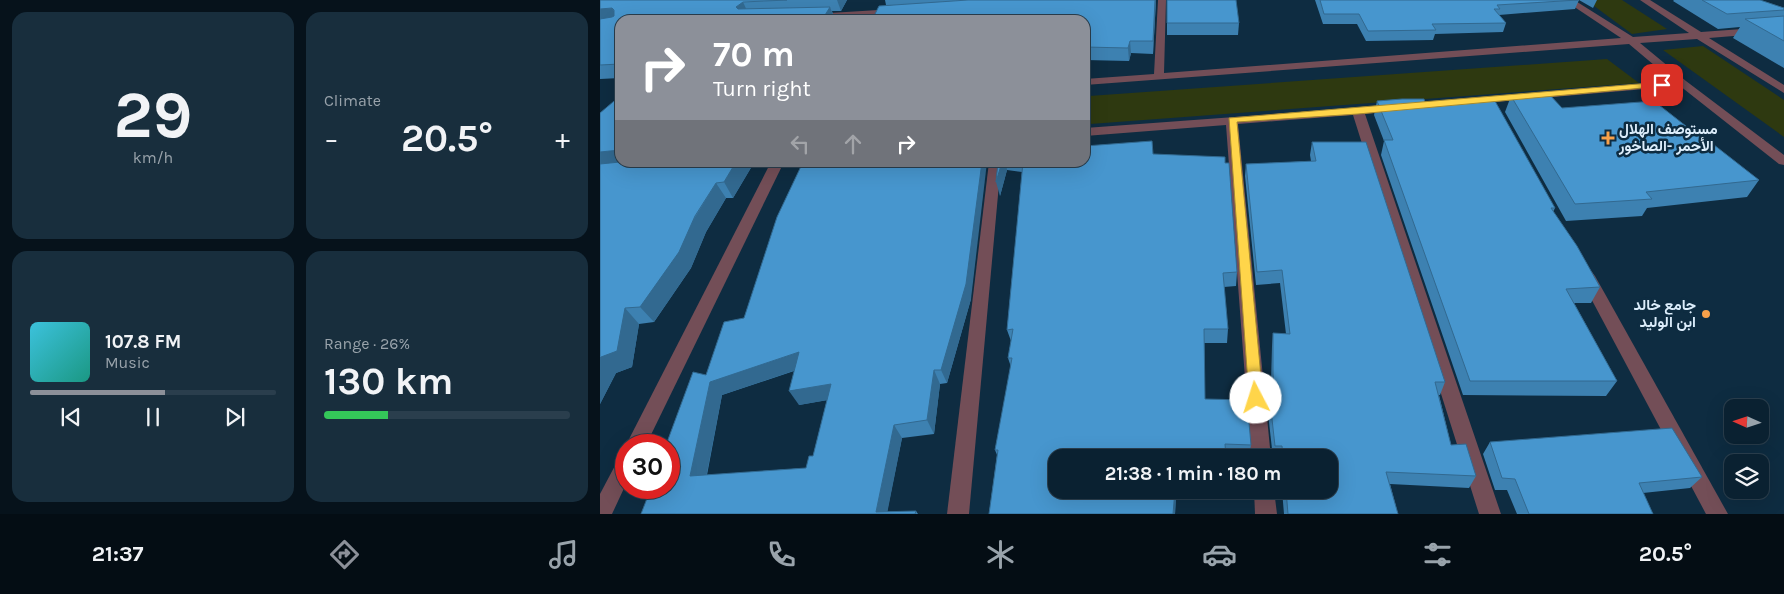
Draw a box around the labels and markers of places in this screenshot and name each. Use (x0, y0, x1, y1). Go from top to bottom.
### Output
pin (1641, 64, 1683, 106)
place label: مستوصف الهلال الأحمر -الصاخور (1618, 120, 1718, 155)
marker: مستوصف الهلال الأحمر -الصاخور (1601, 131, 1615, 145)
place label: جامع خالد ابن الوليد (1634, 296, 1696, 331)
marker: جامع خالد ابن الوليد (1700, 308, 1712, 320)

